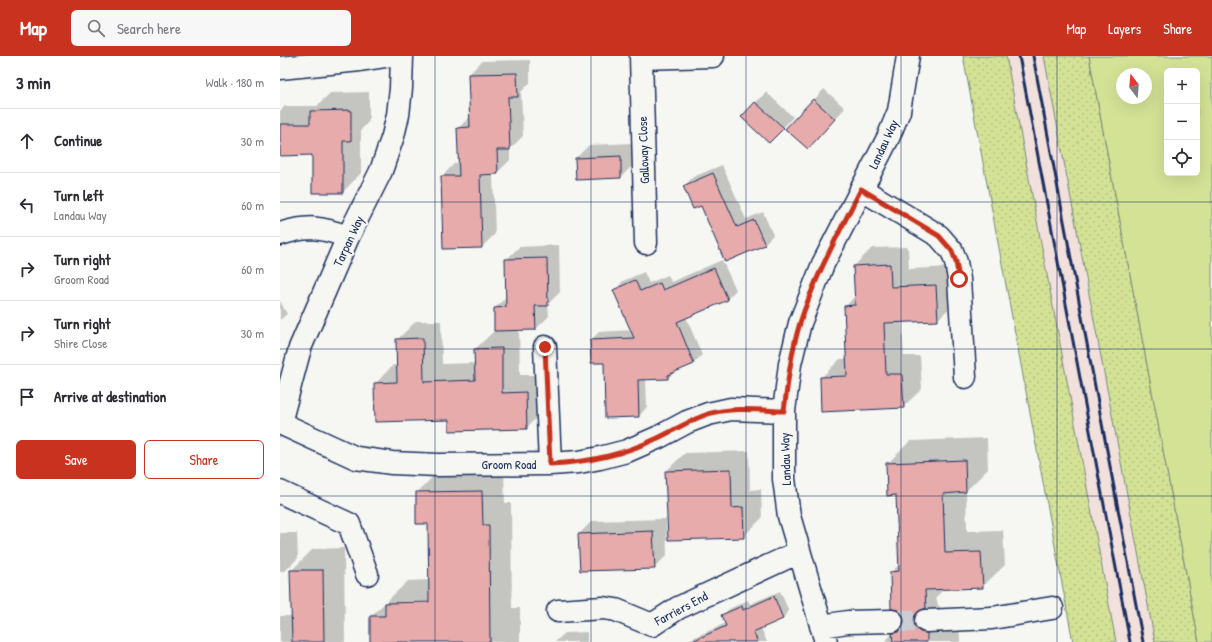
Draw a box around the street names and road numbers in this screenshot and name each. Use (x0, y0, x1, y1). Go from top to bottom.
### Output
street label: Galloway Close (633, 116, 653, 184)
street label: Landau Way (864, 116, 903, 172)
street label: Tarpan Way (328, 212, 368, 269)
street label: Landau Way (775, 432, 795, 486)
street label: Groom Road (482, 455, 536, 473)
street label: Farriers End (650, 586, 711, 630)

